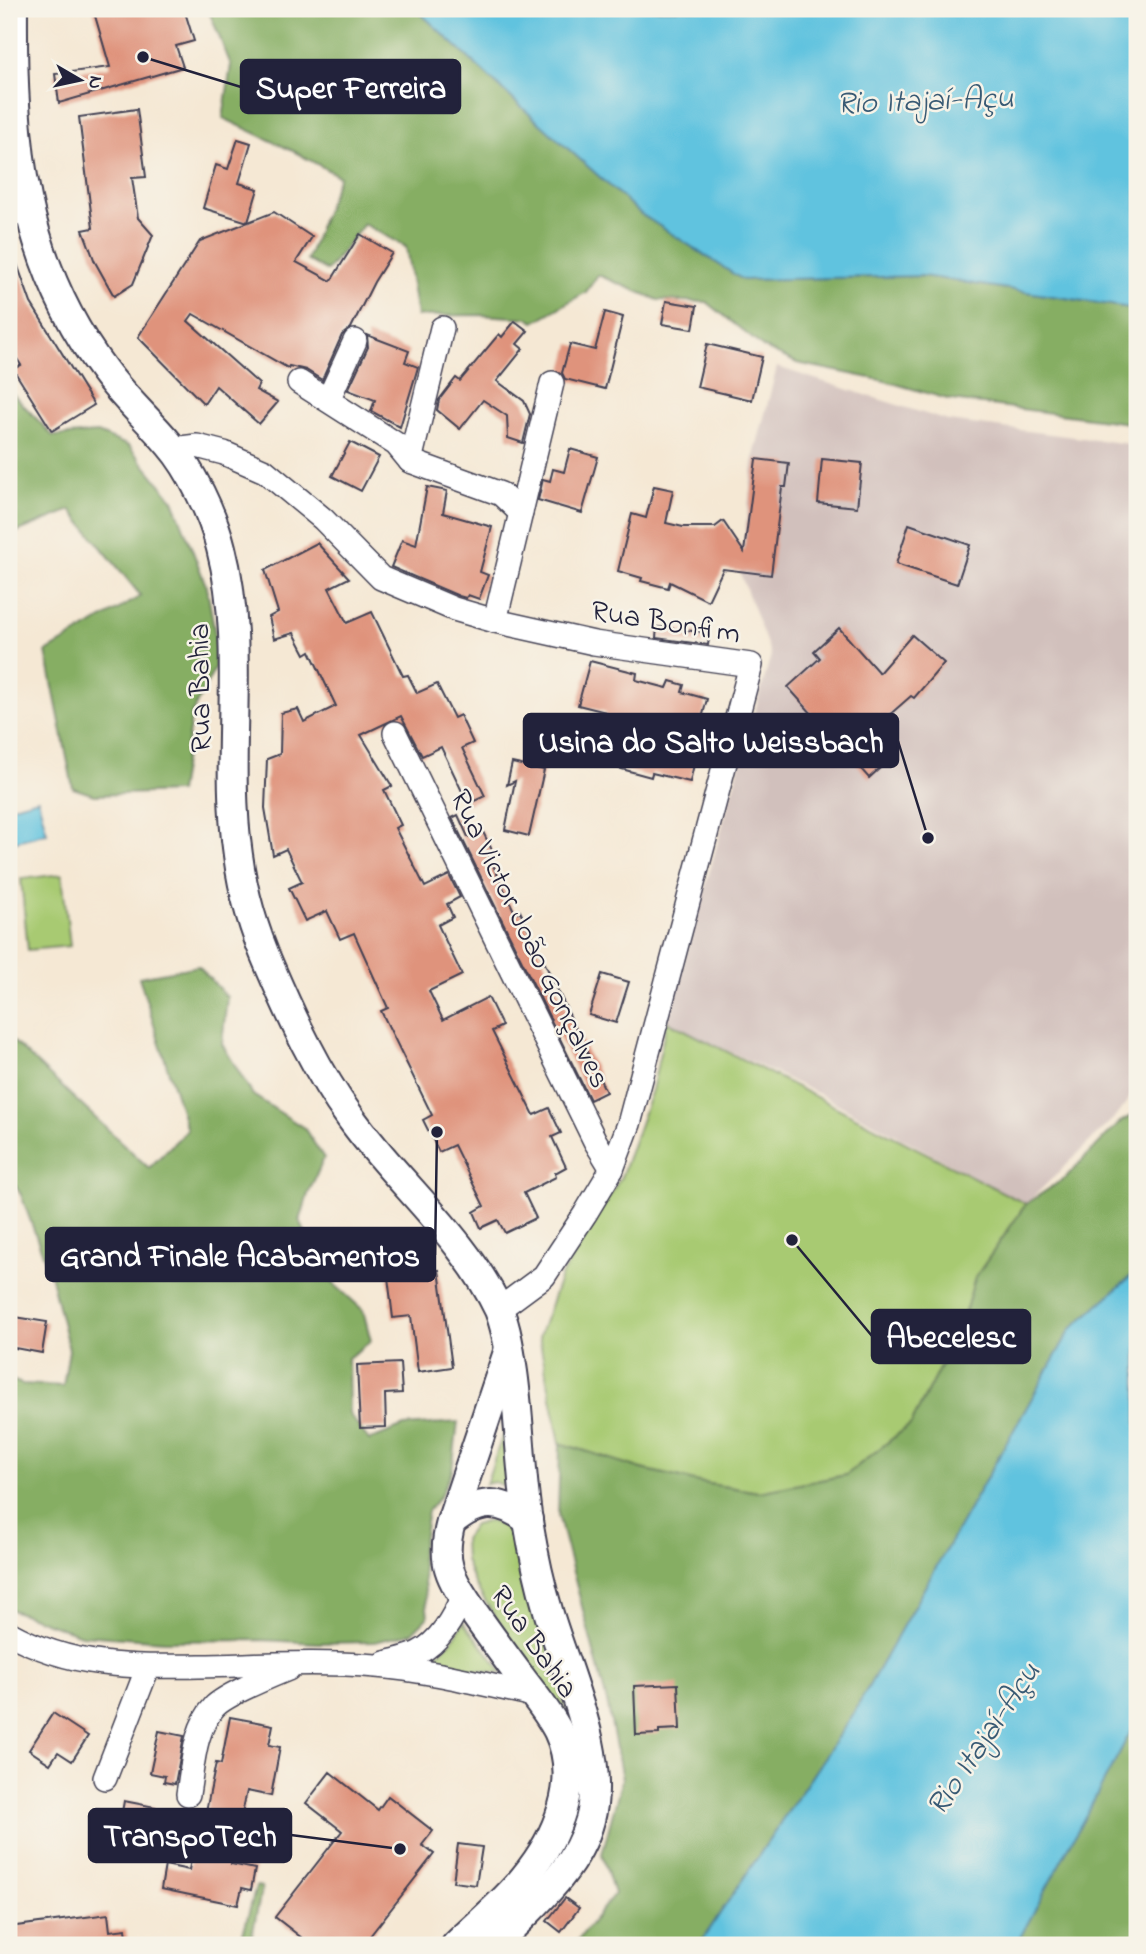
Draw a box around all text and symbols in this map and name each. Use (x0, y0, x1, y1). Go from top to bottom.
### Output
north arrow (46, 46, 116, 116)
callout: Super Ferreira (241, 60, 460, 113)
text: Super Ferreira (256, 67, 446, 114)
text: N (80, 74, 109, 91)
water label: Rio Itajaí-Açu (836, 76, 1014, 129)
street label: Rua Bonfim (588, 590, 743, 657)
street label: Rua Bahia (179, 623, 225, 753)
callout: Usina do Salto Weissbach (524, 714, 898, 767)
text: Usina do Salto Weissbach (538, 721, 884, 768)
street label: Rua Victor João Gonçalves (437, 782, 620, 1096)
callout: Grand Finale Acabamentos (46, 1228, 435, 1281)
text: Grand Finale Acabamentos (60, 1235, 420, 1282)
callout: Abecelesc (872, 1310, 1030, 1363)
text: Abecelesc (886, 1316, 1017, 1363)
street label: Rua Bahia (477, 1577, 588, 1708)
water label: Rio Itajaí-Açu (916, 1653, 1054, 1827)
callout: TranspoTech (89, 1809, 291, 1862)
text: TranspoTech (103, 1815, 277, 1862)

